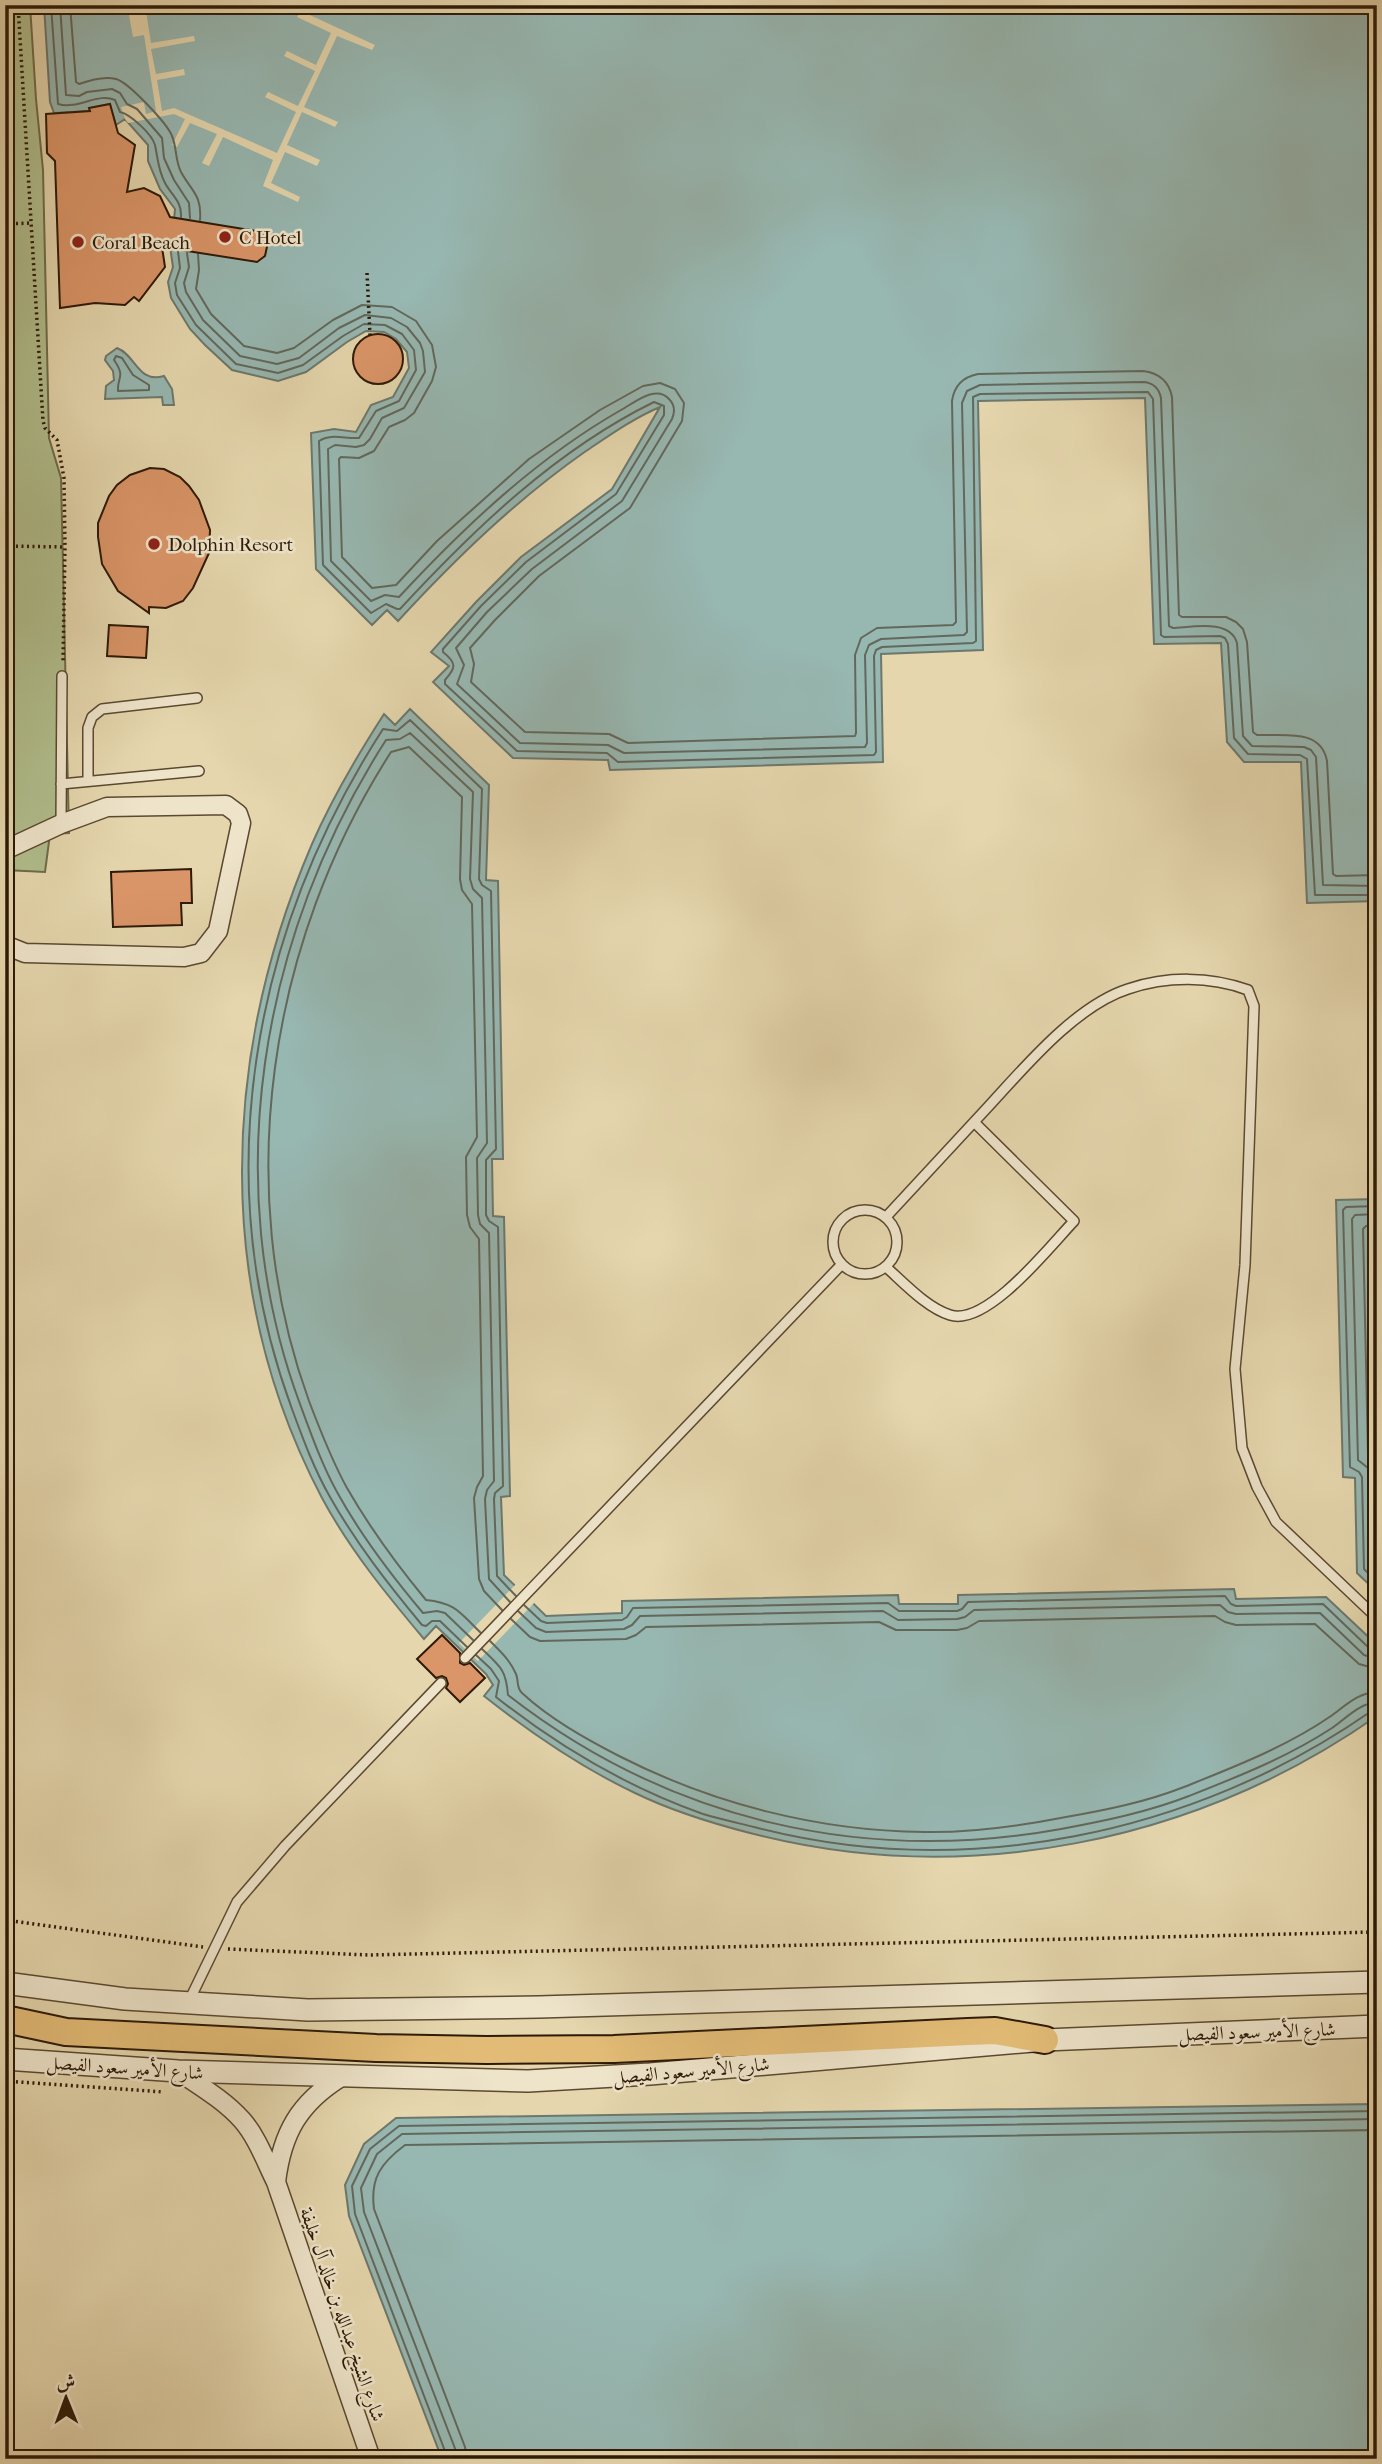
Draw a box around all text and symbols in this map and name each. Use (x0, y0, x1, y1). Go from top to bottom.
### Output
place label: C Hotel (239, 227, 302, 249)
marker: C Hotel (217, 229, 233, 245)
place label: Coral Beach (92, 232, 190, 254)
marker: Coral Beach (70, 234, 86, 250)
place label: Dolphin Resort (168, 534, 293, 556)
marker: Dolphin Resort (146, 536, 162, 552)
street label: شارع الأمير سعود الفيصل (1178, 2015, 1336, 2050)
street label: شارع الأمير سعود الفيصل (45, 2049, 204, 2088)
street label: شارع الأمير سعود الفيصل (611, 2050, 771, 2093)
street label: شارع الشيخ عبدالله بن خالد آل خليفة (289, 2204, 389, 2426)
north arrow (32, 2362, 102, 2432)
text: ش (56, 2371, 75, 2393)

